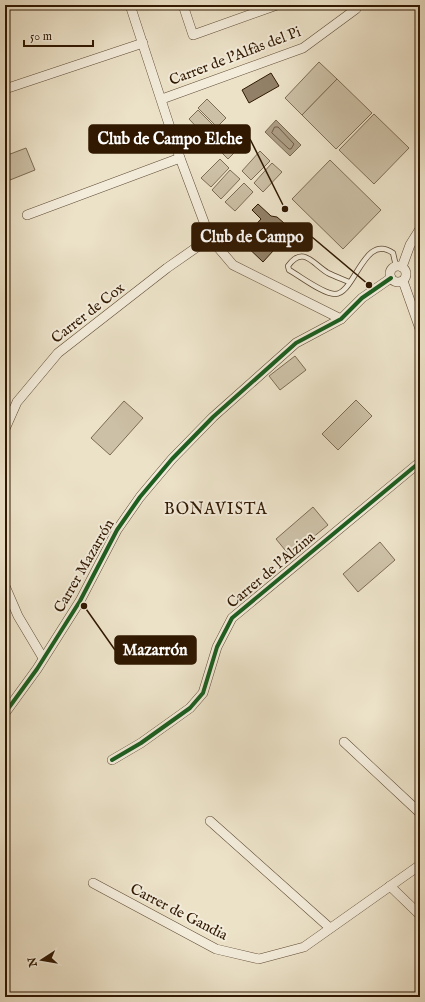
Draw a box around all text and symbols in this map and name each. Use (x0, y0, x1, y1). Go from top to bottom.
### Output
scale bar (24, 22, 93, 48)
street label: Carrer de l'Alfàs del Pi (167, 22, 303, 90)
text: 50 m (30, 29, 52, 44)
callout: Club de Campo Elche (89, 125, 250, 153)
text: Club de Campo Elche (97, 130, 243, 150)
callout: Club de Campo (192, 223, 312, 251)
text: Club de Campo (200, 228, 304, 248)
street label: Carrer de Cox (47, 278, 129, 348)
district label: BONAVISTA (164, 500, 268, 520)
street label: Carrer Mazarrón (50, 516, 118, 616)
street label: Carrer de l'Alzina (223, 527, 319, 612)
callout: Mazarrón (115, 636, 196, 664)
text: Mazarrón (122, 641, 188, 661)
street label: Carrer de Gandia (127, 879, 231, 945)
north arrow (22, 940, 62, 980)
text: N (25, 955, 41, 969)

